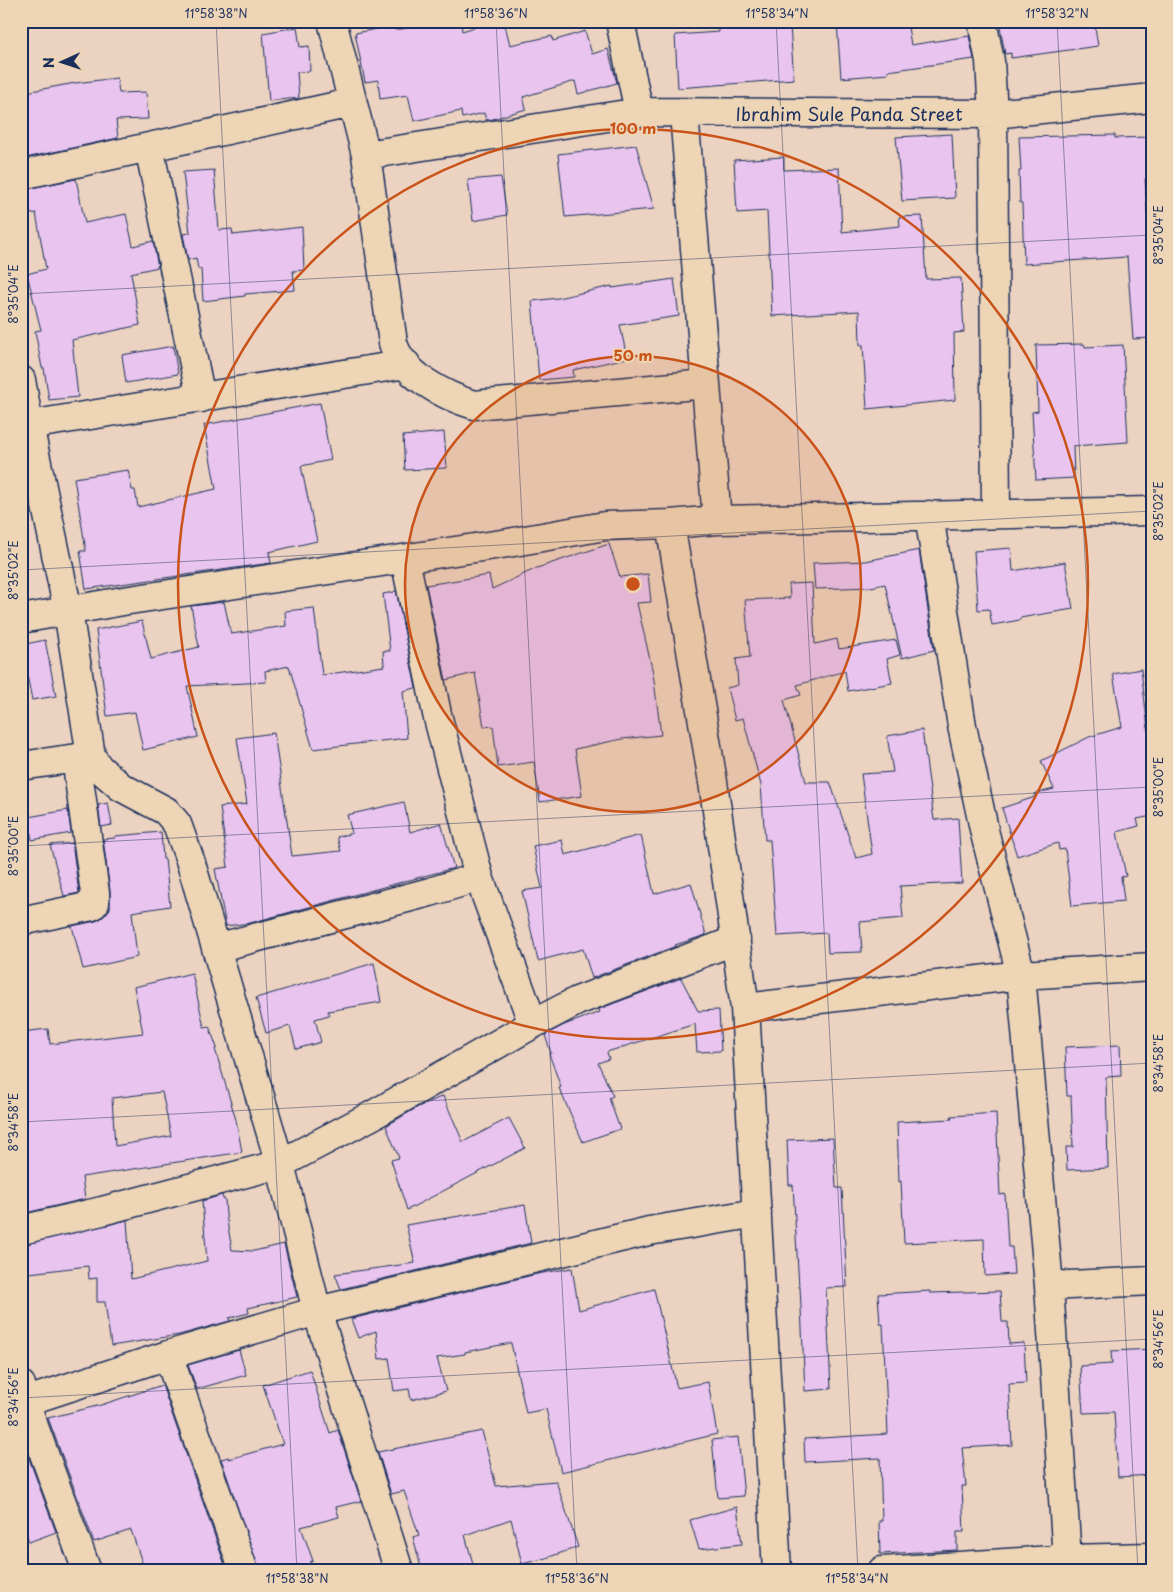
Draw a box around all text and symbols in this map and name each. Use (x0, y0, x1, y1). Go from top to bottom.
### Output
text: 11°58'38"N (184, 4, 248, 22)
text: 11°58'36"N (464, 4, 528, 22)
text: 11°58'34"N (745, 4, 809, 22)
text: 11°58'32"N (1025, 4, 1089, 22)
north arrow (38, 38, 88, 88)
text: N (38, 57, 59, 69)
street label: Ibrahim Sule Panda Street (735, 100, 963, 127)
text: 100 m (610, 116, 656, 139)
text: 8°35'04"E (1149, 205, 1167, 265)
text: 8°35'04"E (4, 264, 22, 324)
text: 50 m (614, 343, 652, 366)
text: 8°35'02"E (1149, 481, 1167, 541)
text: 8°35'02"E (4, 540, 22, 600)
centre of rings (624, 575, 642, 593)
text: 8°35'00"E (1149, 757, 1167, 817)
text: 8°35'00"E (4, 816, 22, 876)
text: 8°34'58"E (1149, 1034, 1167, 1092)
text: 8°34'58"E (4, 1093, 22, 1151)
text: 8°34'56"E (1149, 1309, 1167, 1369)
text: 8°34'56"E (4, 1367, 22, 1427)
text: 11°58'38"N (265, 1569, 329, 1587)
text: 11°58'36"N (545, 1569, 609, 1587)
text: 11°58'34"N (825, 1569, 889, 1587)

